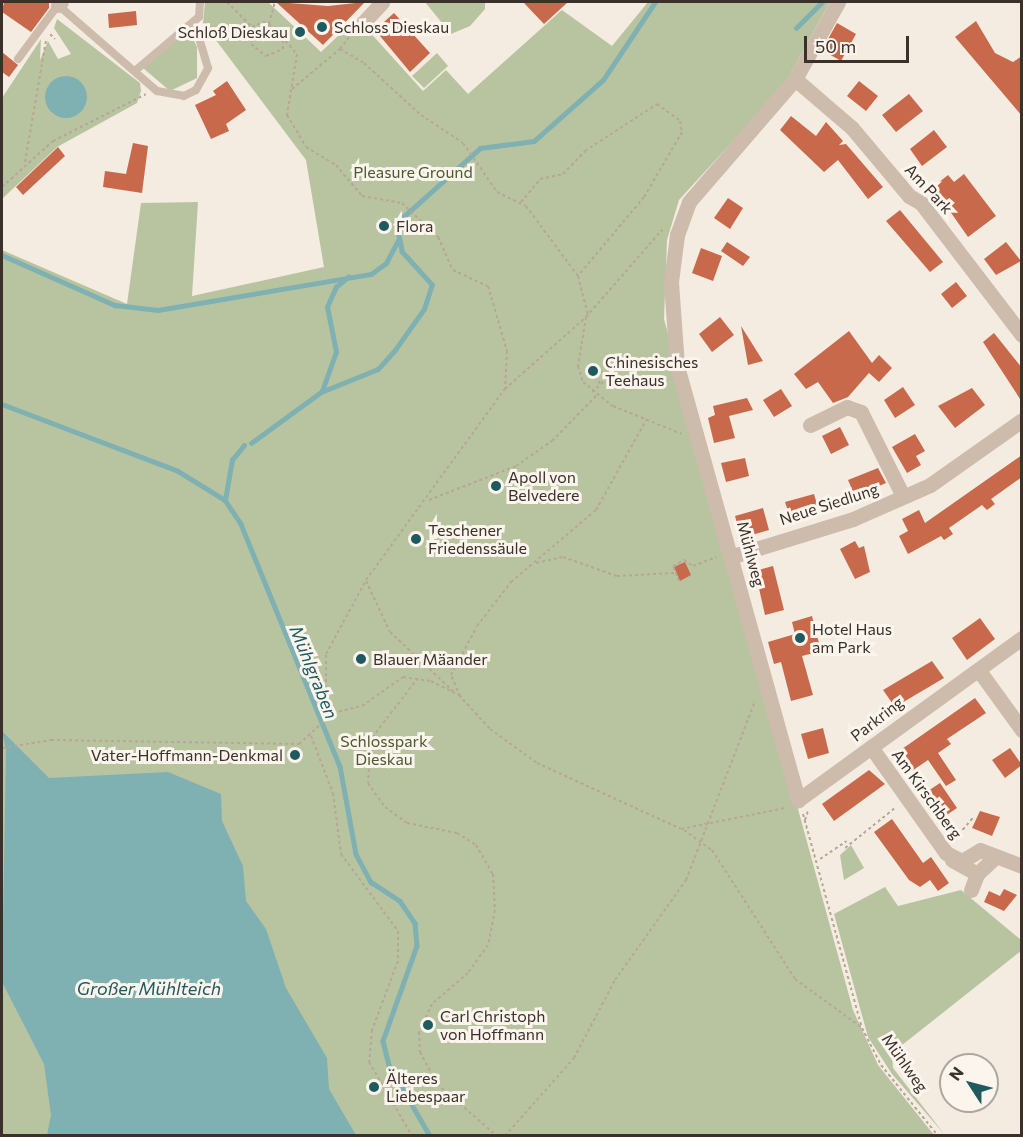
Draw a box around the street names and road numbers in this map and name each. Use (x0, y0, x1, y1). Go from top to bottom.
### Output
street label: Am Park (901, 160, 957, 218)
street label: Neue Siedlung (777, 479, 881, 529)
street label: Mühlweg (733, 519, 769, 589)
street label: Parkring (847, 692, 907, 746)
street label: Am Kirschberg (888, 745, 966, 843)
street label: Mühlweg (878, 1030, 932, 1096)

